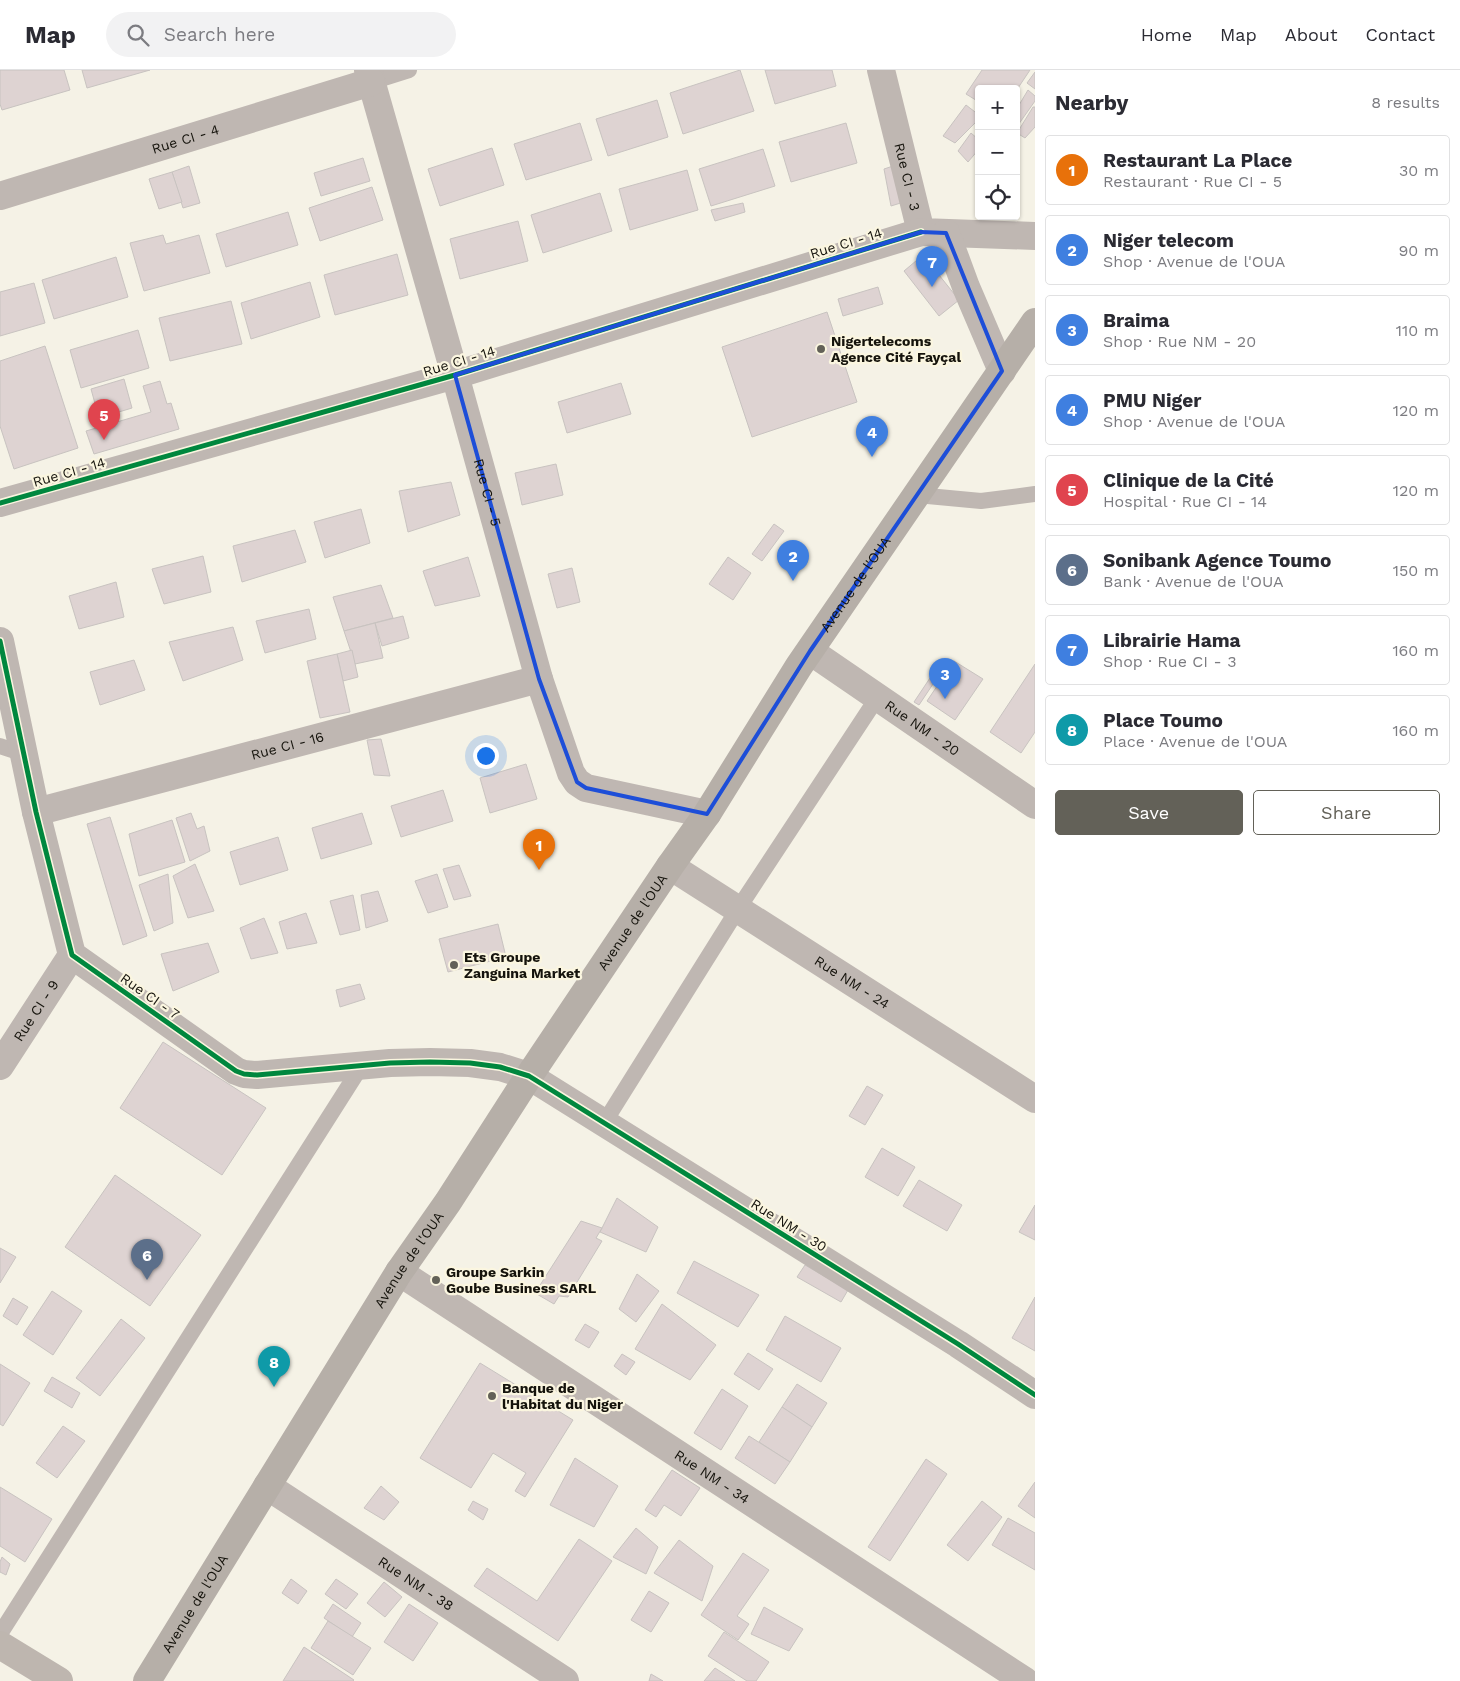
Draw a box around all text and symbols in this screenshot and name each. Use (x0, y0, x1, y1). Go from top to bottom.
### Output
search box (106, 12, 456, 57)
text: Map (25, 21, 76, 49)
icon: search (124, 21, 152, 49)
text: Search here (164, 23, 275, 46)
text: Home (1141, 24, 1192, 45)
text: Map (1220, 24, 1257, 45)
text: About (1285, 24, 1337, 45)
text: Contact (1365, 24, 1435, 45)
map controls (975, 85, 1020, 220)
button: + (975, 85, 1020, 130)
text: Nearby (1055, 90, 1128, 115)
text: 8 results (1371, 93, 1440, 112)
street label: Rue CI - 4 (150, 121, 221, 157)
button: − (975, 130, 1020, 175)
street label: Rue CI - 3 (891, 141, 923, 212)
text: Restaurant La Place (1103, 149, 1292, 172)
text: 1 (1069, 161, 1075, 180)
text: 30 m (1399, 161, 1439, 180)
text: Restaurant · Rue CI - 5 (1103, 172, 1282, 191)
button: locate (975, 175, 1020, 220)
street label: Rue CI - 14 (808, 224, 884, 262)
text: Niger telecom (1103, 229, 1234, 252)
text: 2 (1067, 241, 1077, 260)
text: 90 m (1398, 241, 1439, 260)
pin: 7 (916, 246, 948, 287)
text: Shop · Avenue de l'OUA (1103, 252, 1285, 271)
text: Braima (1103, 309, 1169, 332)
text: 3 (1067, 321, 1077, 340)
text: 110 m (1396, 321, 1439, 340)
text: Shop · Rue NM - 20 (1103, 332, 1256, 351)
place label: Nigertelecoms Agence Cité Fayçal (831, 333, 961, 365)
street label: Rue CI - 14 (421, 342, 497, 380)
marker: Nigertelecoms Agence Cité Fayçal (815, 343, 827, 355)
text: PMU Niger (1103, 389, 1201, 412)
pin: 5 (88, 399, 120, 440)
text: 4 (1067, 401, 1077, 420)
text: 120 m (1393, 401, 1439, 420)
text: Shop · Avenue de l'OUA (1103, 412, 1285, 431)
pin: 4 (856, 416, 888, 457)
street label: Rue CI - 14 (31, 454, 107, 490)
street label: Rue CI - 5 (471, 457, 504, 528)
text: Clinique de la Cité (1103, 469, 1274, 492)
text: 5 (1067, 481, 1077, 500)
text: 120 m (1393, 481, 1439, 500)
text: Hospital · Rue CI - 14 (1103, 492, 1267, 511)
street label: Avenue de l'OUA (817, 533, 894, 635)
pin: 2 (777, 540, 809, 581)
text: Sonibank Agence Toumo (1103, 549, 1331, 572)
text: 6 (1067, 561, 1077, 580)
text: 150 m (1393, 561, 1439, 580)
text: Bank · Avenue de l'OUA (1103, 572, 1284, 591)
text: Librairie Hama (1103, 629, 1241, 652)
text: 7 (1067, 641, 1077, 660)
text: 160 m (1392, 641, 1439, 660)
text: Shop · Rue CI - 3 (1103, 652, 1236, 671)
pin: 3 (929, 658, 961, 699)
street label: Rue NM - 20 (882, 697, 962, 759)
text: Place Toumo (1103, 709, 1223, 732)
text: 8 (1067, 721, 1077, 740)
text: 160 m (1392, 721, 1439, 740)
street label: Rue CI - 16 (249, 728, 326, 763)
text: Place · Avenue de l'OUA (1103, 732, 1287, 751)
your location (473, 743, 499, 769)
button: Save (1055, 790, 1243, 835)
button: Share (1253, 790, 1440, 835)
pin: 1 (523, 829, 555, 870)
street label: Avenue de l'OUA (594, 871, 670, 973)
place label: Ets Groupe Zanguina Market (464, 949, 580, 981)
street label: Rue NM - 24 (812, 952, 893, 1012)
marker: Ets Groupe Zanguina Market (448, 959, 460, 971)
street label: Rue CI - 7 (117, 970, 183, 1022)
street label: Rue CI - 9 (10, 977, 62, 1044)
street label: Rue NM - 30 (748, 1195, 830, 1255)
street label: Avenue de l'OUA (371, 1209, 447, 1311)
pin: 6 (131, 1239, 163, 1280)
place label: Groupe Sarkin Goube Business SARL (446, 1264, 597, 1296)
marker: Groupe Sarkin Goube Business SARL (430, 1274, 442, 1286)
pin: 8 (258, 1346, 290, 1387)
place label: Banque de l'Habitat du Niger (502, 1380, 623, 1412)
marker: Banque de l'Habitat du Niger (486, 1390, 498, 1402)
street label: Rue NM - 34 (672, 1446, 753, 1507)
street label: Avenue de l'OUA (158, 1551, 231, 1656)
street label: Rue NM - 38 (375, 1553, 456, 1614)

